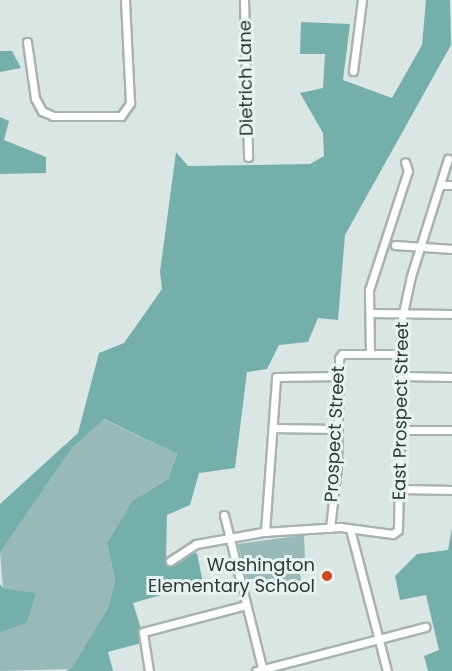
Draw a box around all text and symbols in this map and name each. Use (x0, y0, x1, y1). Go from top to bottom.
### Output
street label: Dietrich Lane (234, 20, 258, 136)
street label: East Prospect Street (389, 322, 413, 500)
street label: Prospect Street (321, 365, 349, 503)
place label: Washington Elementary School (148, 555, 315, 598)
marker: Washington Elementary School (320, 569, 334, 583)

